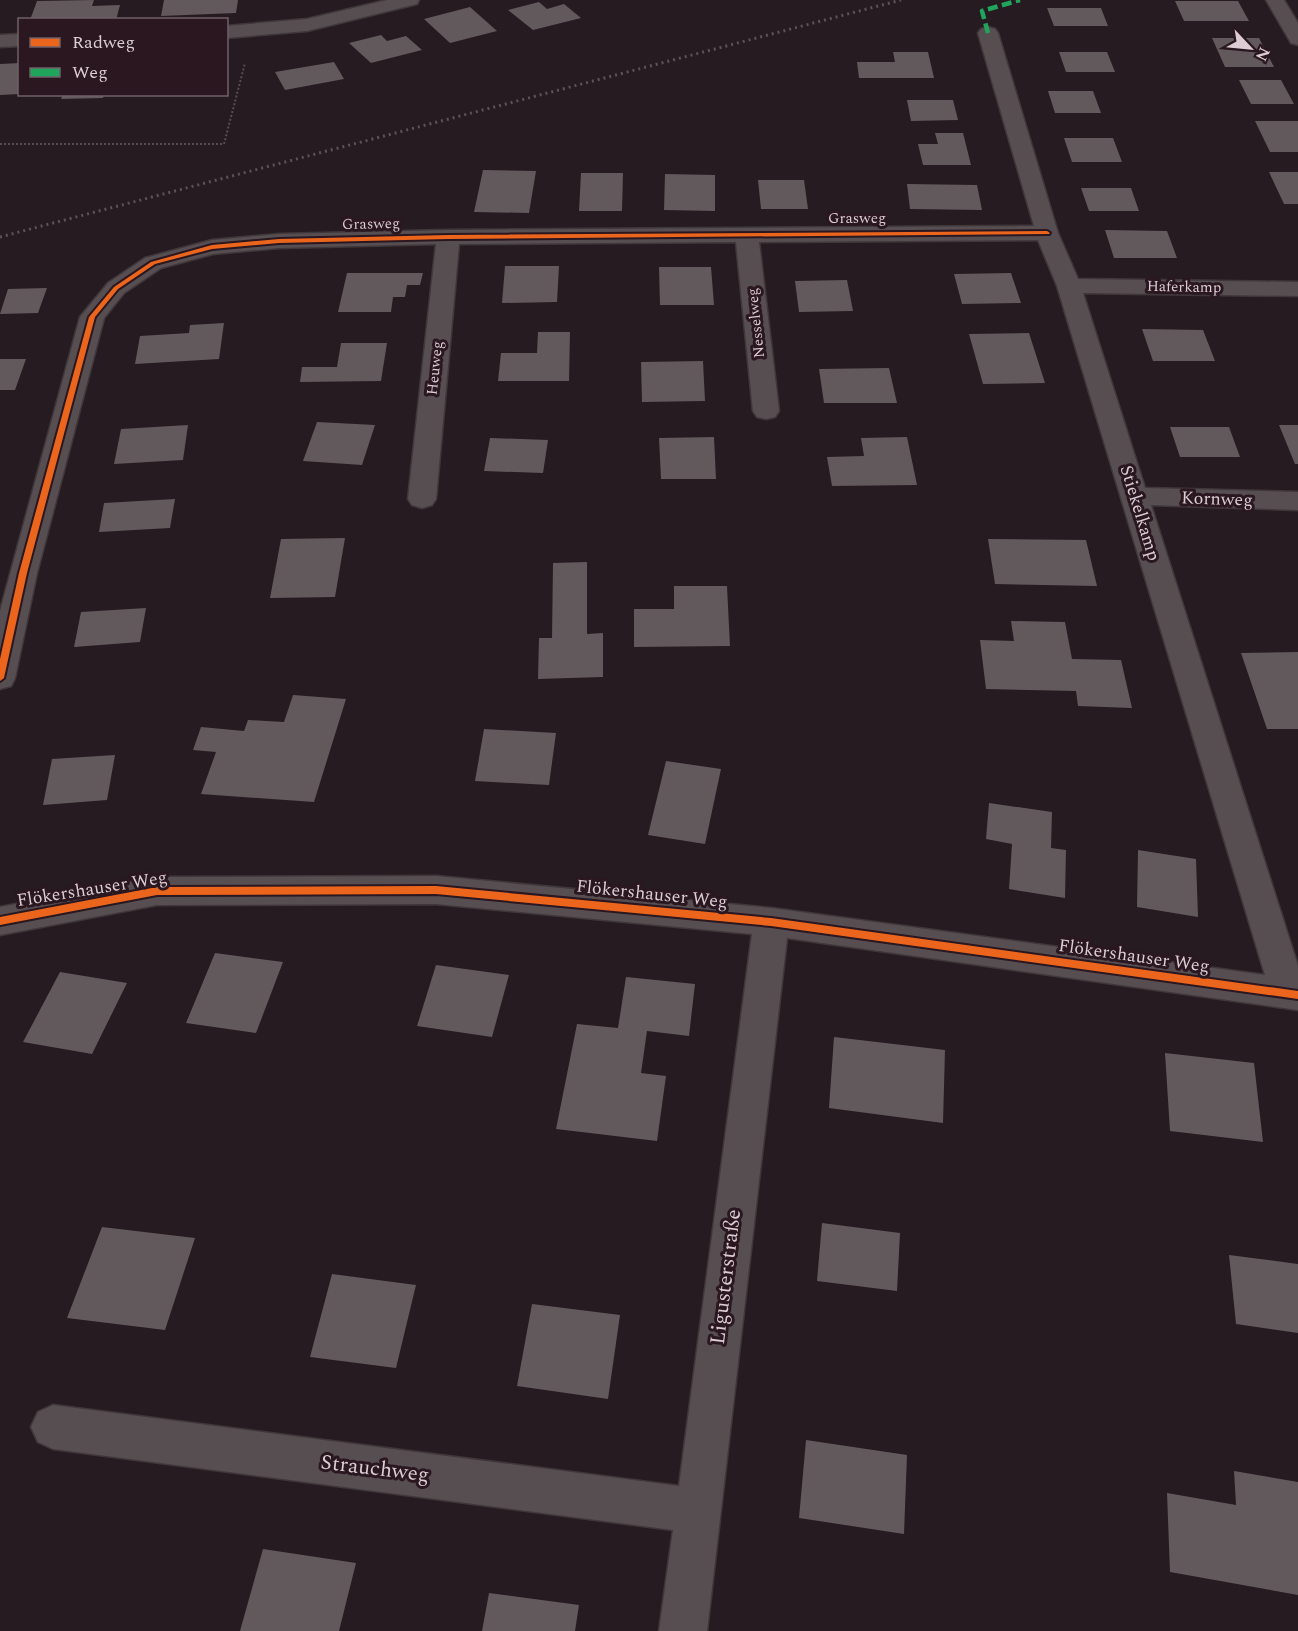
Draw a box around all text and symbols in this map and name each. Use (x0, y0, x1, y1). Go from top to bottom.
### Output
legend (18, 18, 228, 96)
north arrow (1220, 18, 1280, 78)
text: Radweg (72, 29, 135, 56)
text: N (1249, 43, 1276, 65)
text: Weg (72, 59, 108, 86)
street label: Grasweg (828, 207, 886, 230)
street label: Grasweg (342, 212, 400, 236)
street label: Haferkamp (1147, 275, 1221, 299)
street label: Nesselweg (741, 287, 771, 359)
street label: Heuweg (421, 340, 449, 396)
street label: Stiekelkamp (1113, 462, 1167, 564)
street label: Kornweg (1181, 484, 1253, 514)
street label: Flökershauser Weg (15, 864, 169, 914)
street label: Flökershauser Weg (575, 873, 729, 915)
street label: Flökershauser Weg (1057, 932, 1211, 980)
street label: Ligusterstraße (702, 1208, 750, 1346)
street label: Strauchweg (319, 1446, 431, 1492)

